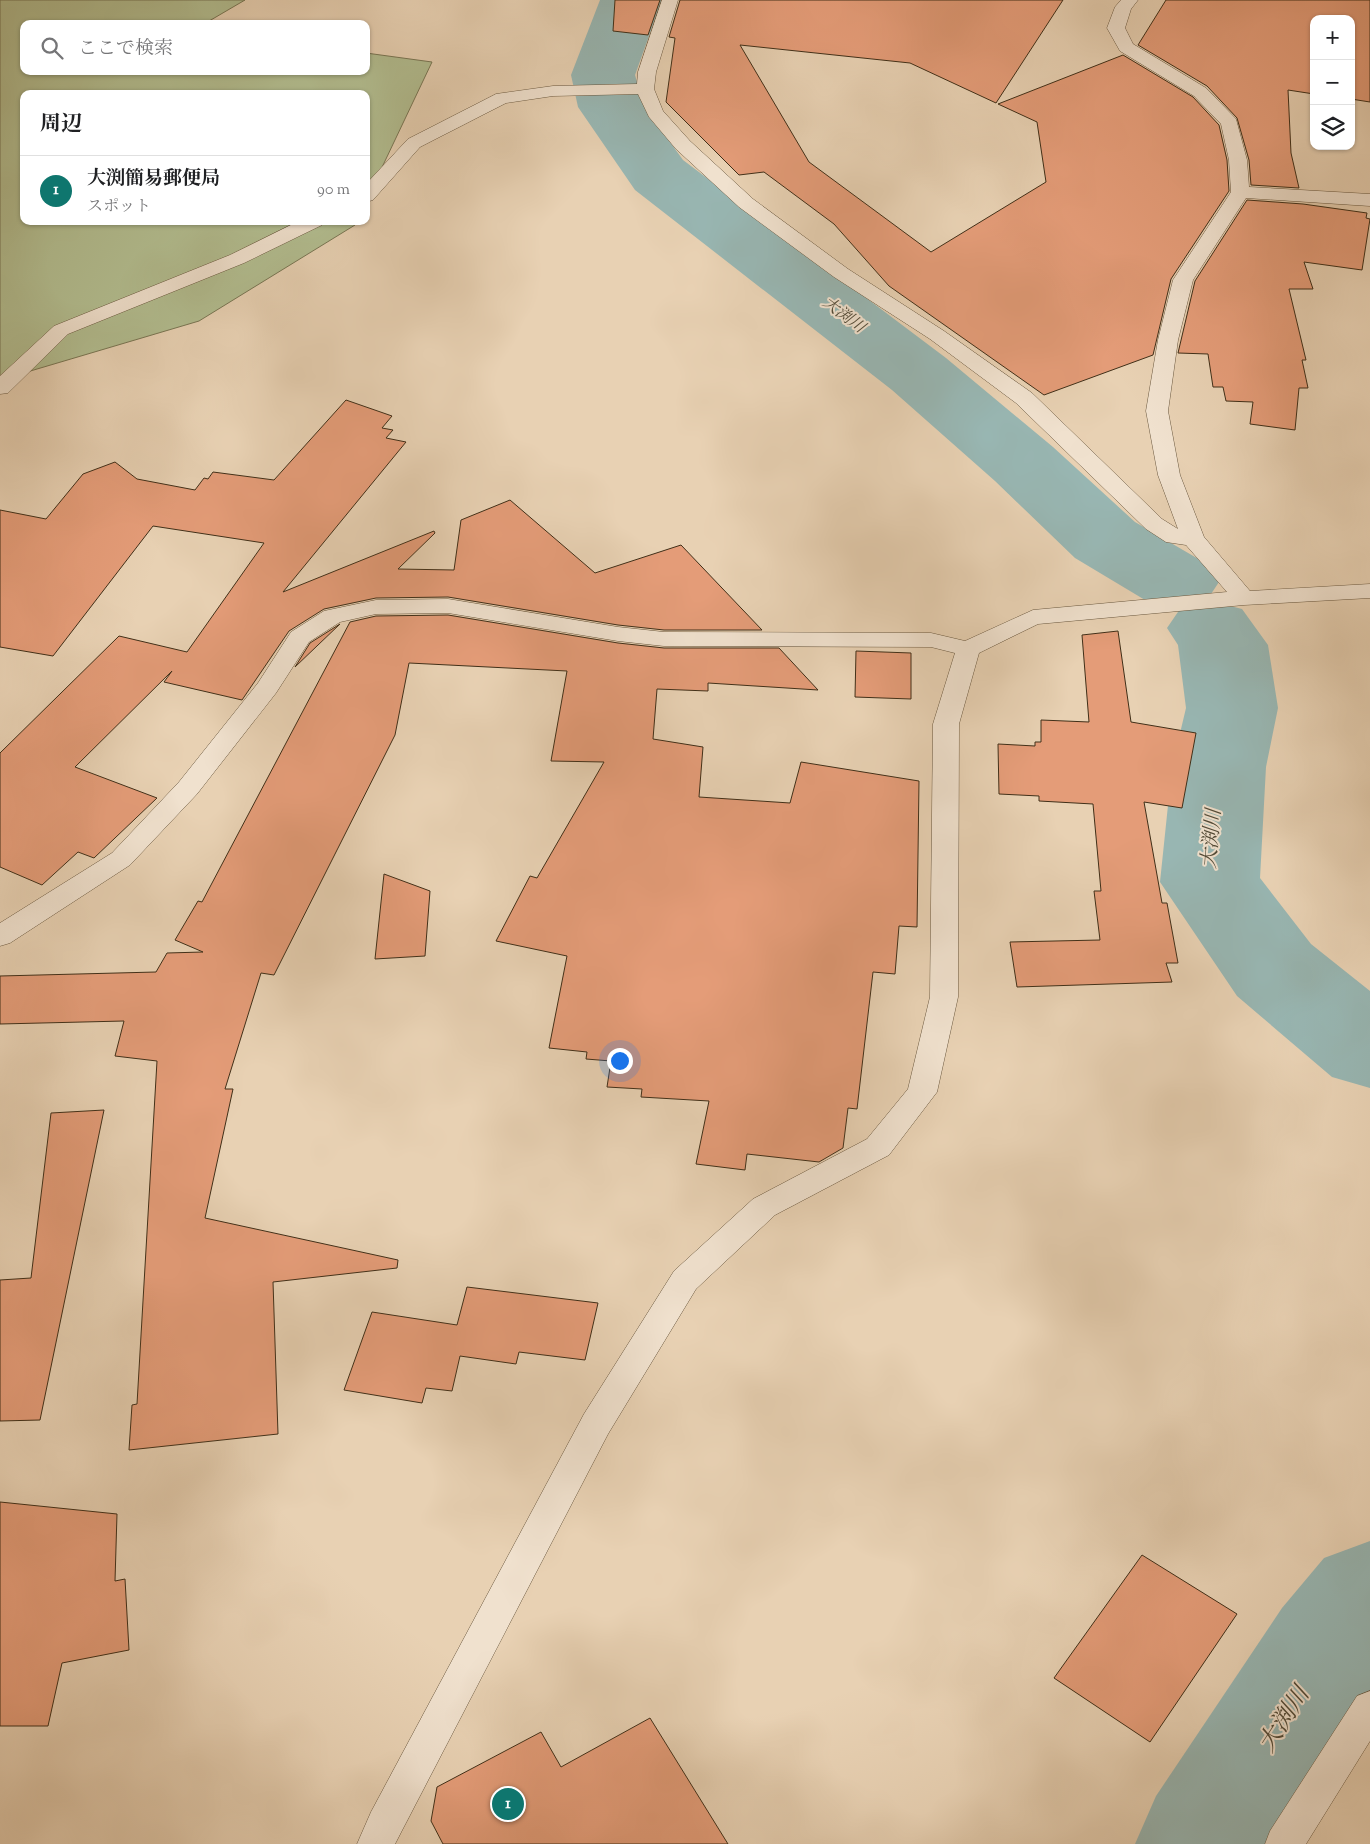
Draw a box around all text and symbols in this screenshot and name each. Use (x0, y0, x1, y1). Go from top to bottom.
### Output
map controls (1310, 15, 1355, 150)
button: + (1310, 15, 1355, 60)
search box (20, 20, 370, 75)
icon: search (38, 34, 66, 62)
text: ここで検索 (78, 36, 173, 63)
button: − (1310, 60, 1355, 105)
button: layers (1310, 105, 1355, 150)
text: 周辺 (40, 110, 82, 140)
text: 大渕簡易郵便局 (87, 166, 220, 193)
text: 1 (53, 179, 59, 202)
text: 90 m (317, 179, 350, 202)
text: スポット (87, 196, 151, 219)
water label: 大渕川 (817, 292, 871, 341)
water label: 大渕川 (1196, 806, 1230, 870)
your location (607, 1048, 633, 1074)
water label: 大渕川 (1251, 1678, 1320, 1759)
pin: 1 (492, 1785, 524, 1823)

